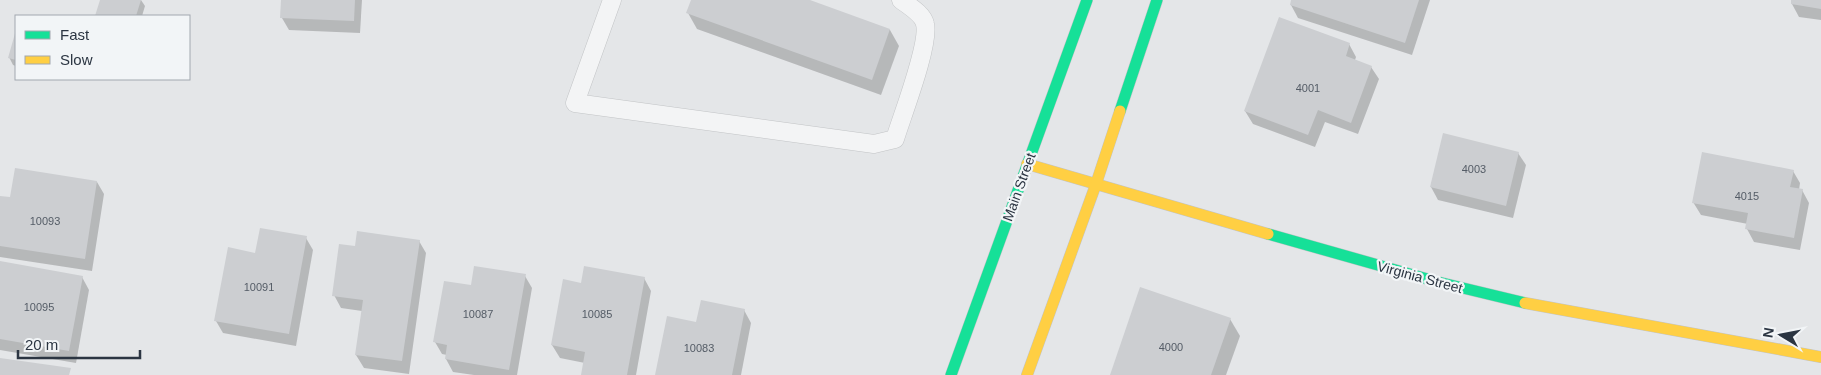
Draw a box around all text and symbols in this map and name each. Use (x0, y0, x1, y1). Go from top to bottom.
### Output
legend (15, 15, 190, 80)
text: Fast (60, 26, 90, 43)
text: Slow (60, 51, 93, 68)
house number: 4001 (1296, 82, 1320, 94)
street label: Main Street (999, 151, 1039, 223)
house number: 4003 (1462, 163, 1486, 175)
house number: 4015 (1735, 190, 1759, 202)
house number: 10093 (30, 215, 60, 227)
street label: Virginia Street (1376, 258, 1465, 296)
house number: 10091 (244, 281, 274, 293)
house number: 10095 (24, 301, 54, 313)
house number: 10087 (463, 308, 493, 320)
house number: 10085 (582, 308, 612, 320)
north arrow (1756, 310, 1806, 360)
text: N (1759, 326, 1777, 339)
scale bar (18, 328, 140, 360)
text: 20 m (25, 336, 58, 353)
house number: 4000 (1159, 341, 1183, 353)
house number: 10083 (684, 342, 714, 354)

